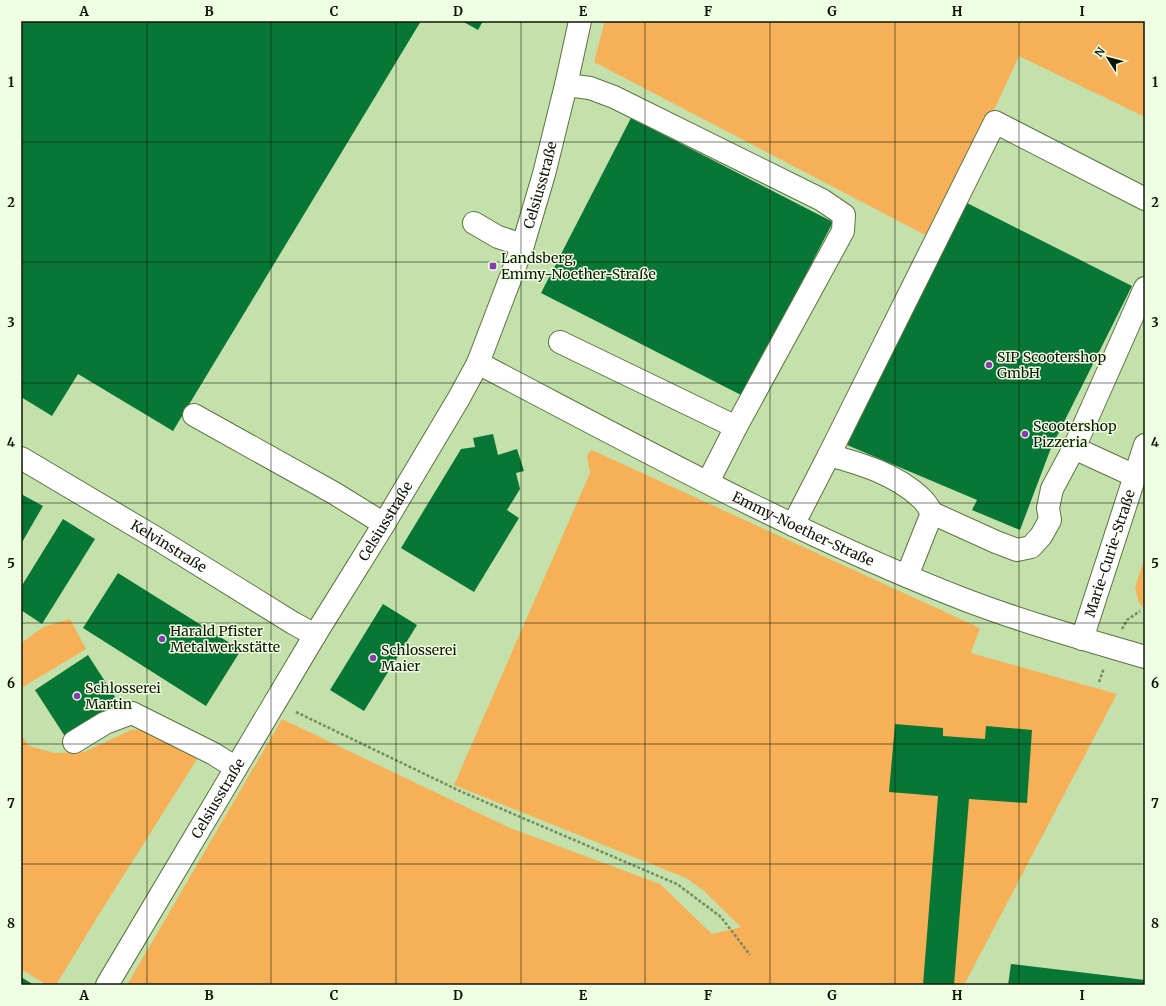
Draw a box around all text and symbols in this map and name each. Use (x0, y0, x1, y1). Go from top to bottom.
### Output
text: A (78, 3, 89, 20)
text: B (204, 3, 214, 20)
text: C (330, 3, 339, 20)
text: D (453, 3, 463, 20)
text: E (579, 3, 588, 20)
text: F (704, 3, 712, 20)
text: G (827, 3, 837, 20)
text: H (952, 3, 963, 20)
text: I (1079, 3, 1085, 20)
north arrow (1088, 38, 1128, 78)
text: N (1092, 44, 1108, 60)
text: 1 (8, 74, 14, 91)
text: 1 (1152, 74, 1158, 91)
street label: Celsiusstraße (519, 139, 561, 231)
text: 2 (7, 194, 15, 211)
text: 2 (1151, 194, 1159, 211)
place label: Landsberg, Emmy-Noether-Straße (501, 249, 656, 283)
marker: Landsberg, Emmy-Noether-Straße (488, 261, 498, 271)
text: 3 (7, 314, 15, 331)
text: 3 (1151, 314, 1159, 331)
place label: SIP Scootershop GmbH (997, 348, 1107, 382)
marker: SIP Scootershop GmbH (984, 360, 994, 370)
place label: Scootershop Pizzeria (1033, 417, 1117, 451)
marker: Scootershop Pizzeria (1020, 429, 1030, 439)
text: 4 (7, 434, 16, 451)
text: 4 (1151, 434, 1160, 451)
street label: Celsiusstraße (354, 478, 416, 564)
street label: Marie-Curie-Straße (1081, 487, 1139, 619)
street label: Emmy-Noether-Straße (729, 488, 877, 570)
street label: Kelvinstraße (127, 516, 210, 576)
text: 5 (7, 555, 15, 572)
text: 5 (1151, 555, 1159, 572)
place label: Harald Pfister Metalwerkstätte (170, 622, 280, 656)
marker: Harald Pfister Metalwerkstätte (157, 634, 167, 644)
place label: Schlosserei Maier (381, 641, 457, 675)
marker: Schlosserei Maier (368, 653, 378, 663)
text: 6 (7, 675, 15, 692)
text: 6 (1151, 675, 1159, 692)
place label: Schlosserei Martin (85, 679, 161, 713)
marker: Schlosserei Martin (72, 691, 82, 701)
street label: Celsiusstraße (187, 755, 249, 842)
text: 7 (7, 795, 15, 812)
text: 7 (1151, 795, 1159, 812)
text: 8 (7, 915, 15, 932)
text: 8 (1151, 915, 1159, 932)
text: A (78, 987, 89, 1004)
text: B (204, 987, 214, 1004)
text: C (330, 987, 339, 1004)
text: D (453, 987, 463, 1004)
text: E (579, 987, 588, 1004)
text: F (704, 987, 712, 1004)
text: G (827, 987, 837, 1004)
text: H (952, 987, 963, 1004)
text: I (1079, 987, 1085, 1004)

